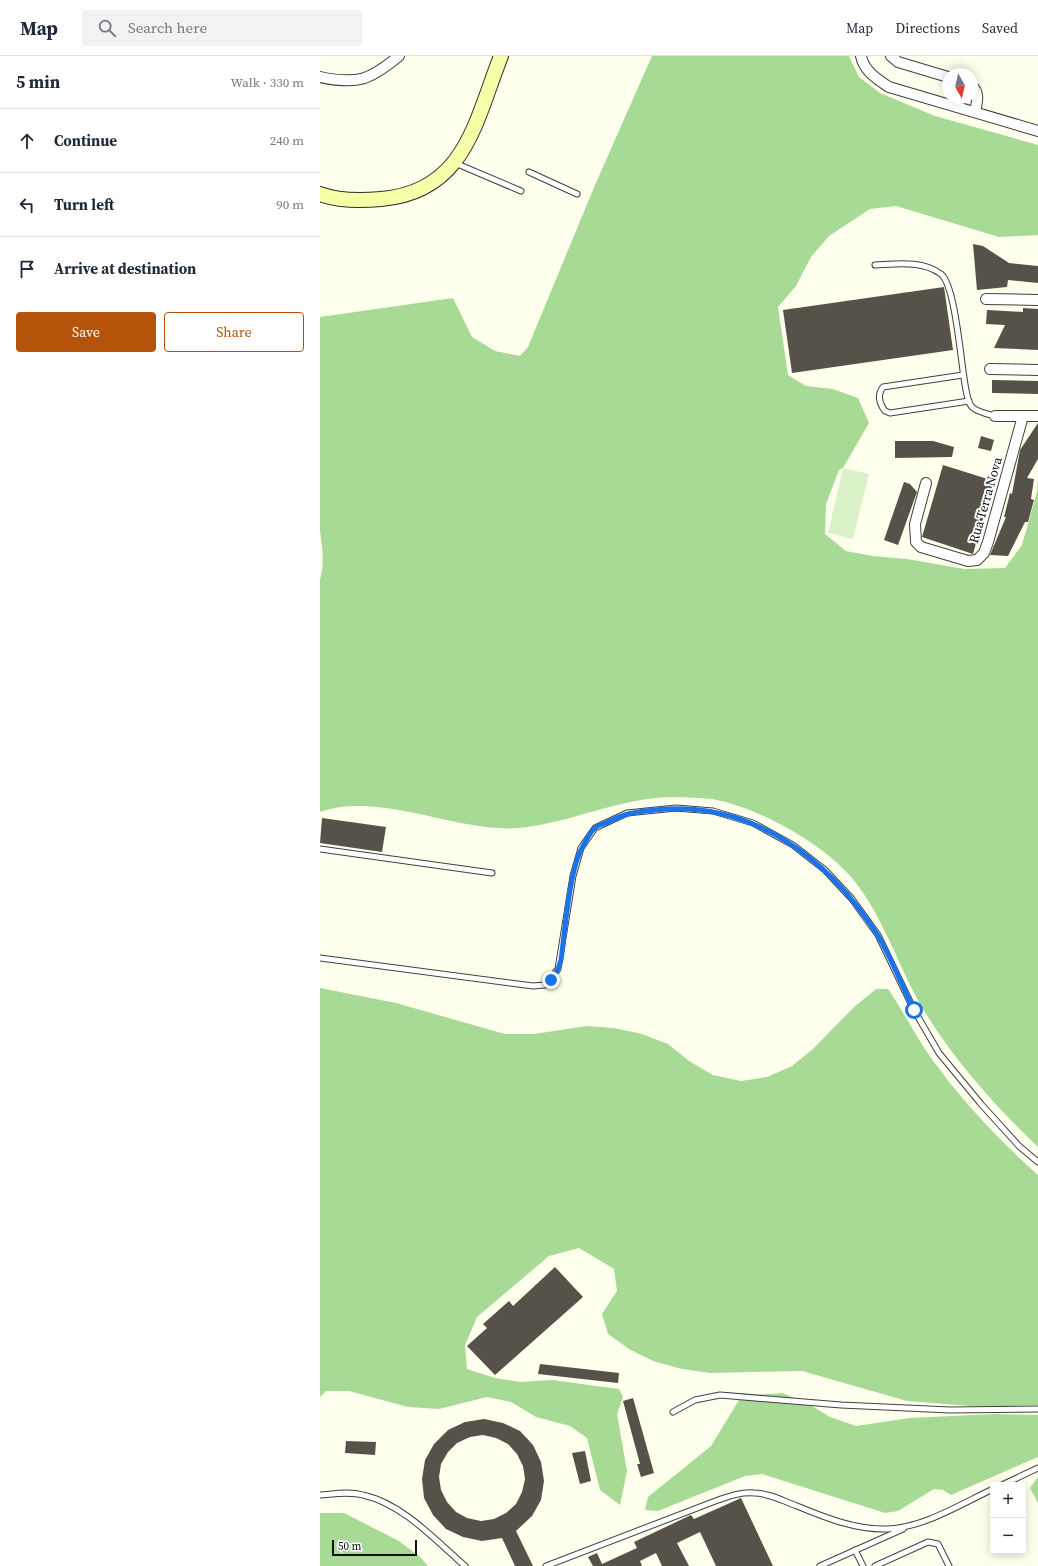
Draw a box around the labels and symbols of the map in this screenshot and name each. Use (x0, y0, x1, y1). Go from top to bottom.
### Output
north arrow (942, 68, 978, 104)
street label: Rua Terra Nova (965, 455, 1006, 545)
route end (542, 971, 560, 989)
route start (905, 1001, 923, 1019)
scale bar (332, 1538, 417, 1557)

